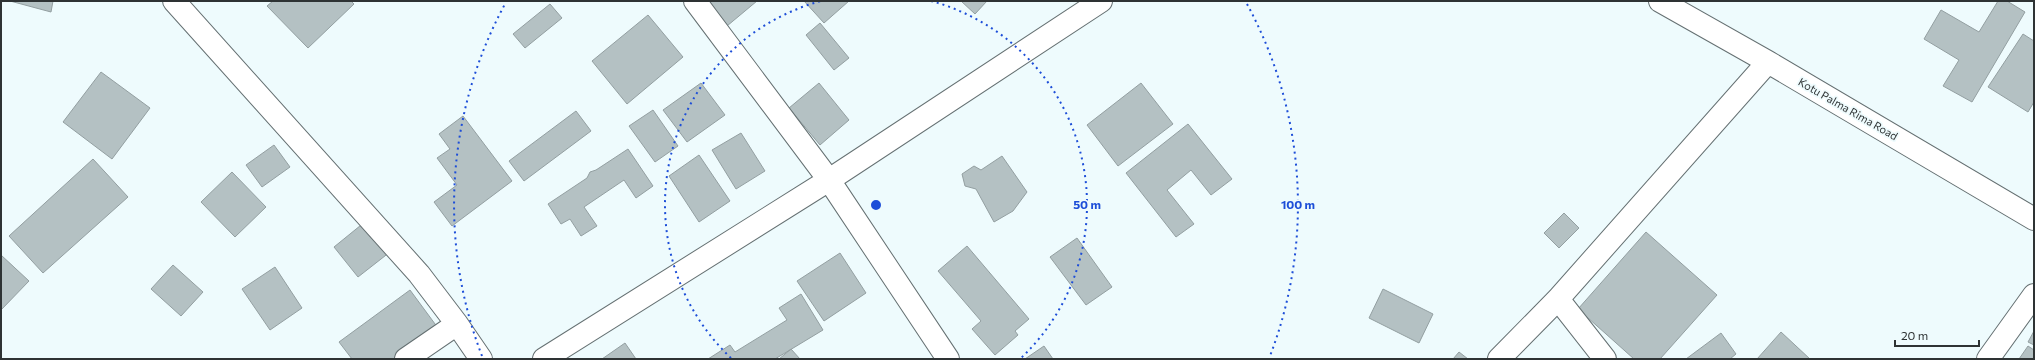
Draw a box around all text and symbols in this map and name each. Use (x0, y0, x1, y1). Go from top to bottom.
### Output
street label: Kotu Palma Rima Road (1796, 75, 1900, 142)
text: 50 m (1073, 197, 1101, 211)
text: 100 m (1281, 197, 1315, 211)
centre of rings (869, 198, 883, 212)
scale bar (1895, 322, 1979, 348)
text: 20 m (1901, 328, 1928, 342)

